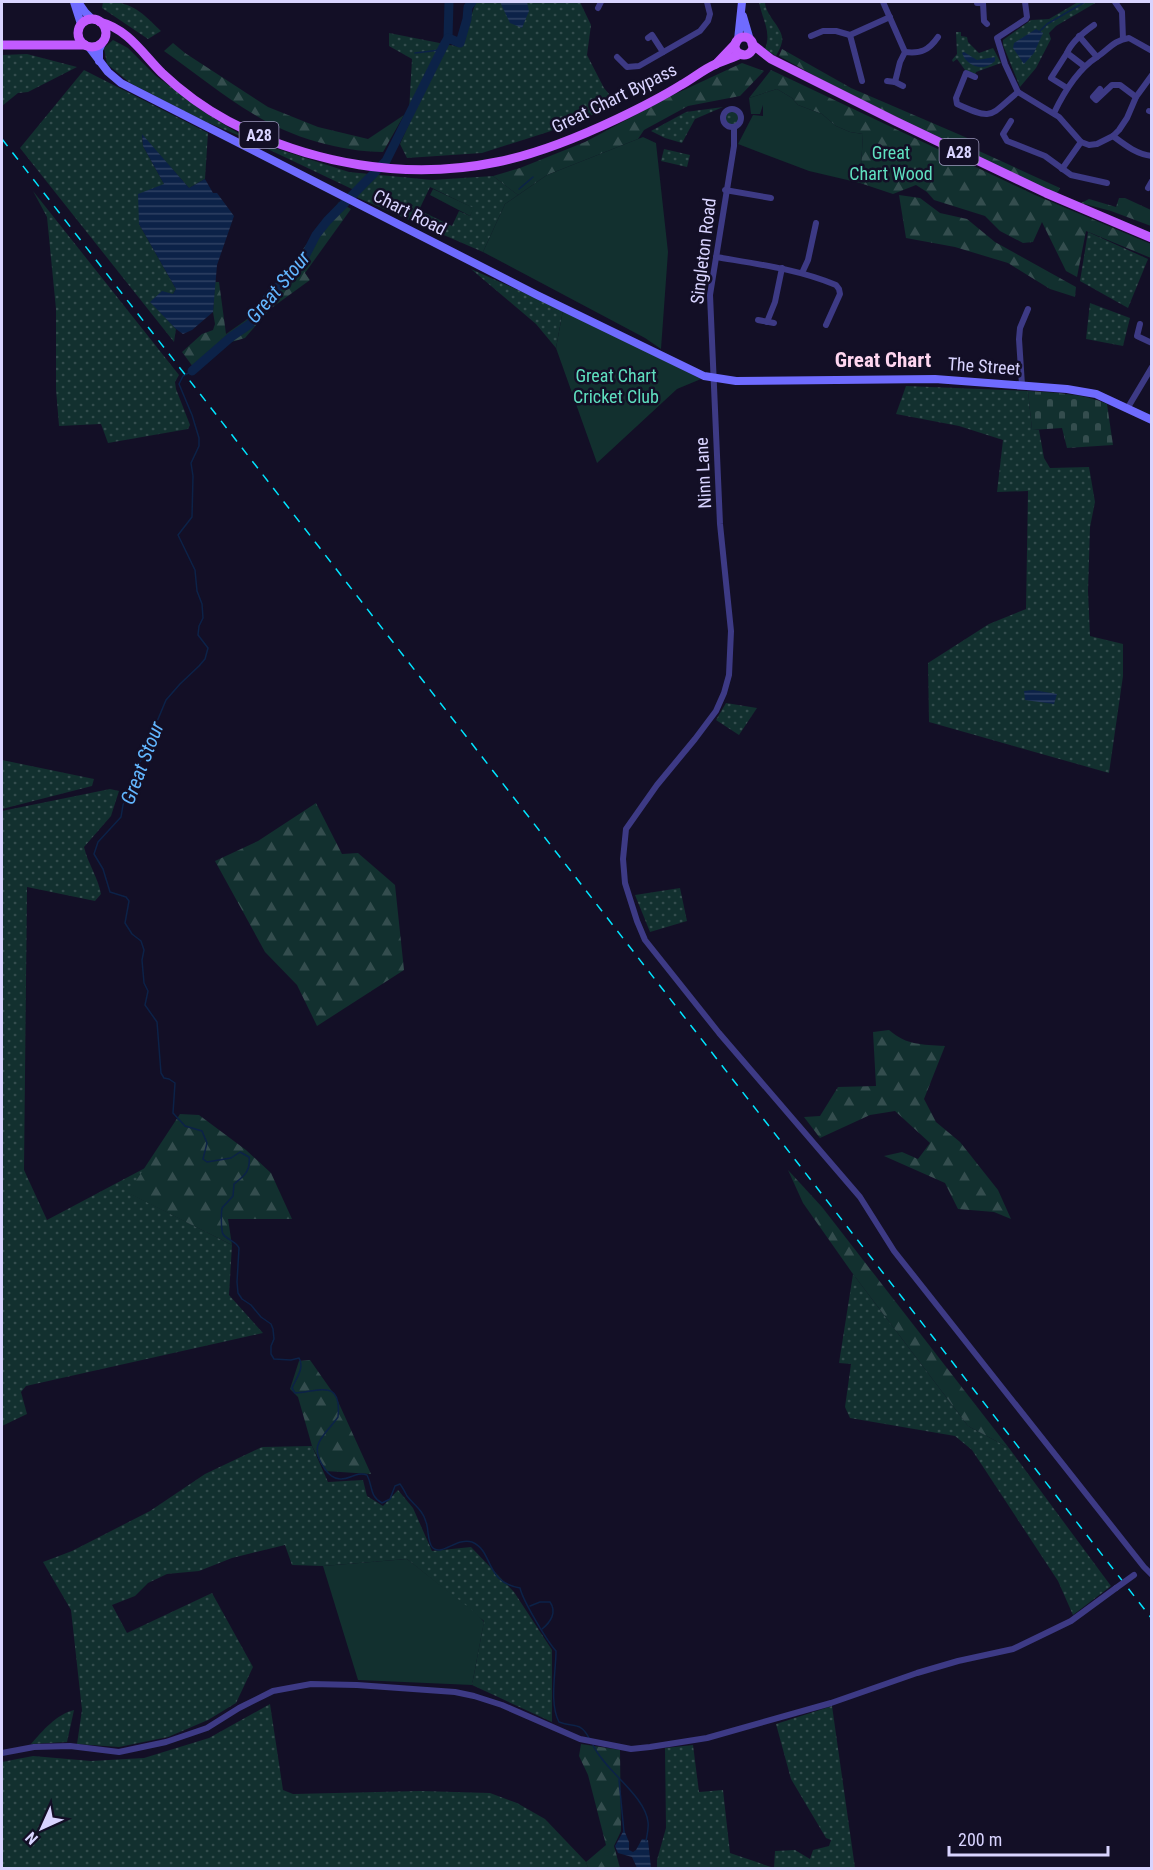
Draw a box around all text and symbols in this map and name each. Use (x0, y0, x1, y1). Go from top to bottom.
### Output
street label: Great Chart Bypass (548, 59, 680, 137)
road number: A28 (240, 122, 278, 148)
road number: A28 (940, 139, 978, 165)
park label: Great Chart Wood (849, 142, 933, 184)
street label: Chart Road (370, 185, 450, 239)
street label: Singleton Road (686, 197, 720, 305)
water label: Great Stour (241, 245, 316, 328)
district label: Great Chart (835, 348, 931, 372)
street label: The Street (947, 353, 1021, 379)
park label: Great Chart Cricket Club (573, 365, 659, 407)
street label: Ninn Lane (691, 437, 715, 509)
water label: Great Stour (115, 717, 169, 808)
north arrow (12, 1798, 72, 1858)
scale bar (949, 1819, 1108, 1857)
text: N (22, 1828, 42, 1848)
text: 200 m (958, 1829, 1002, 1850)

